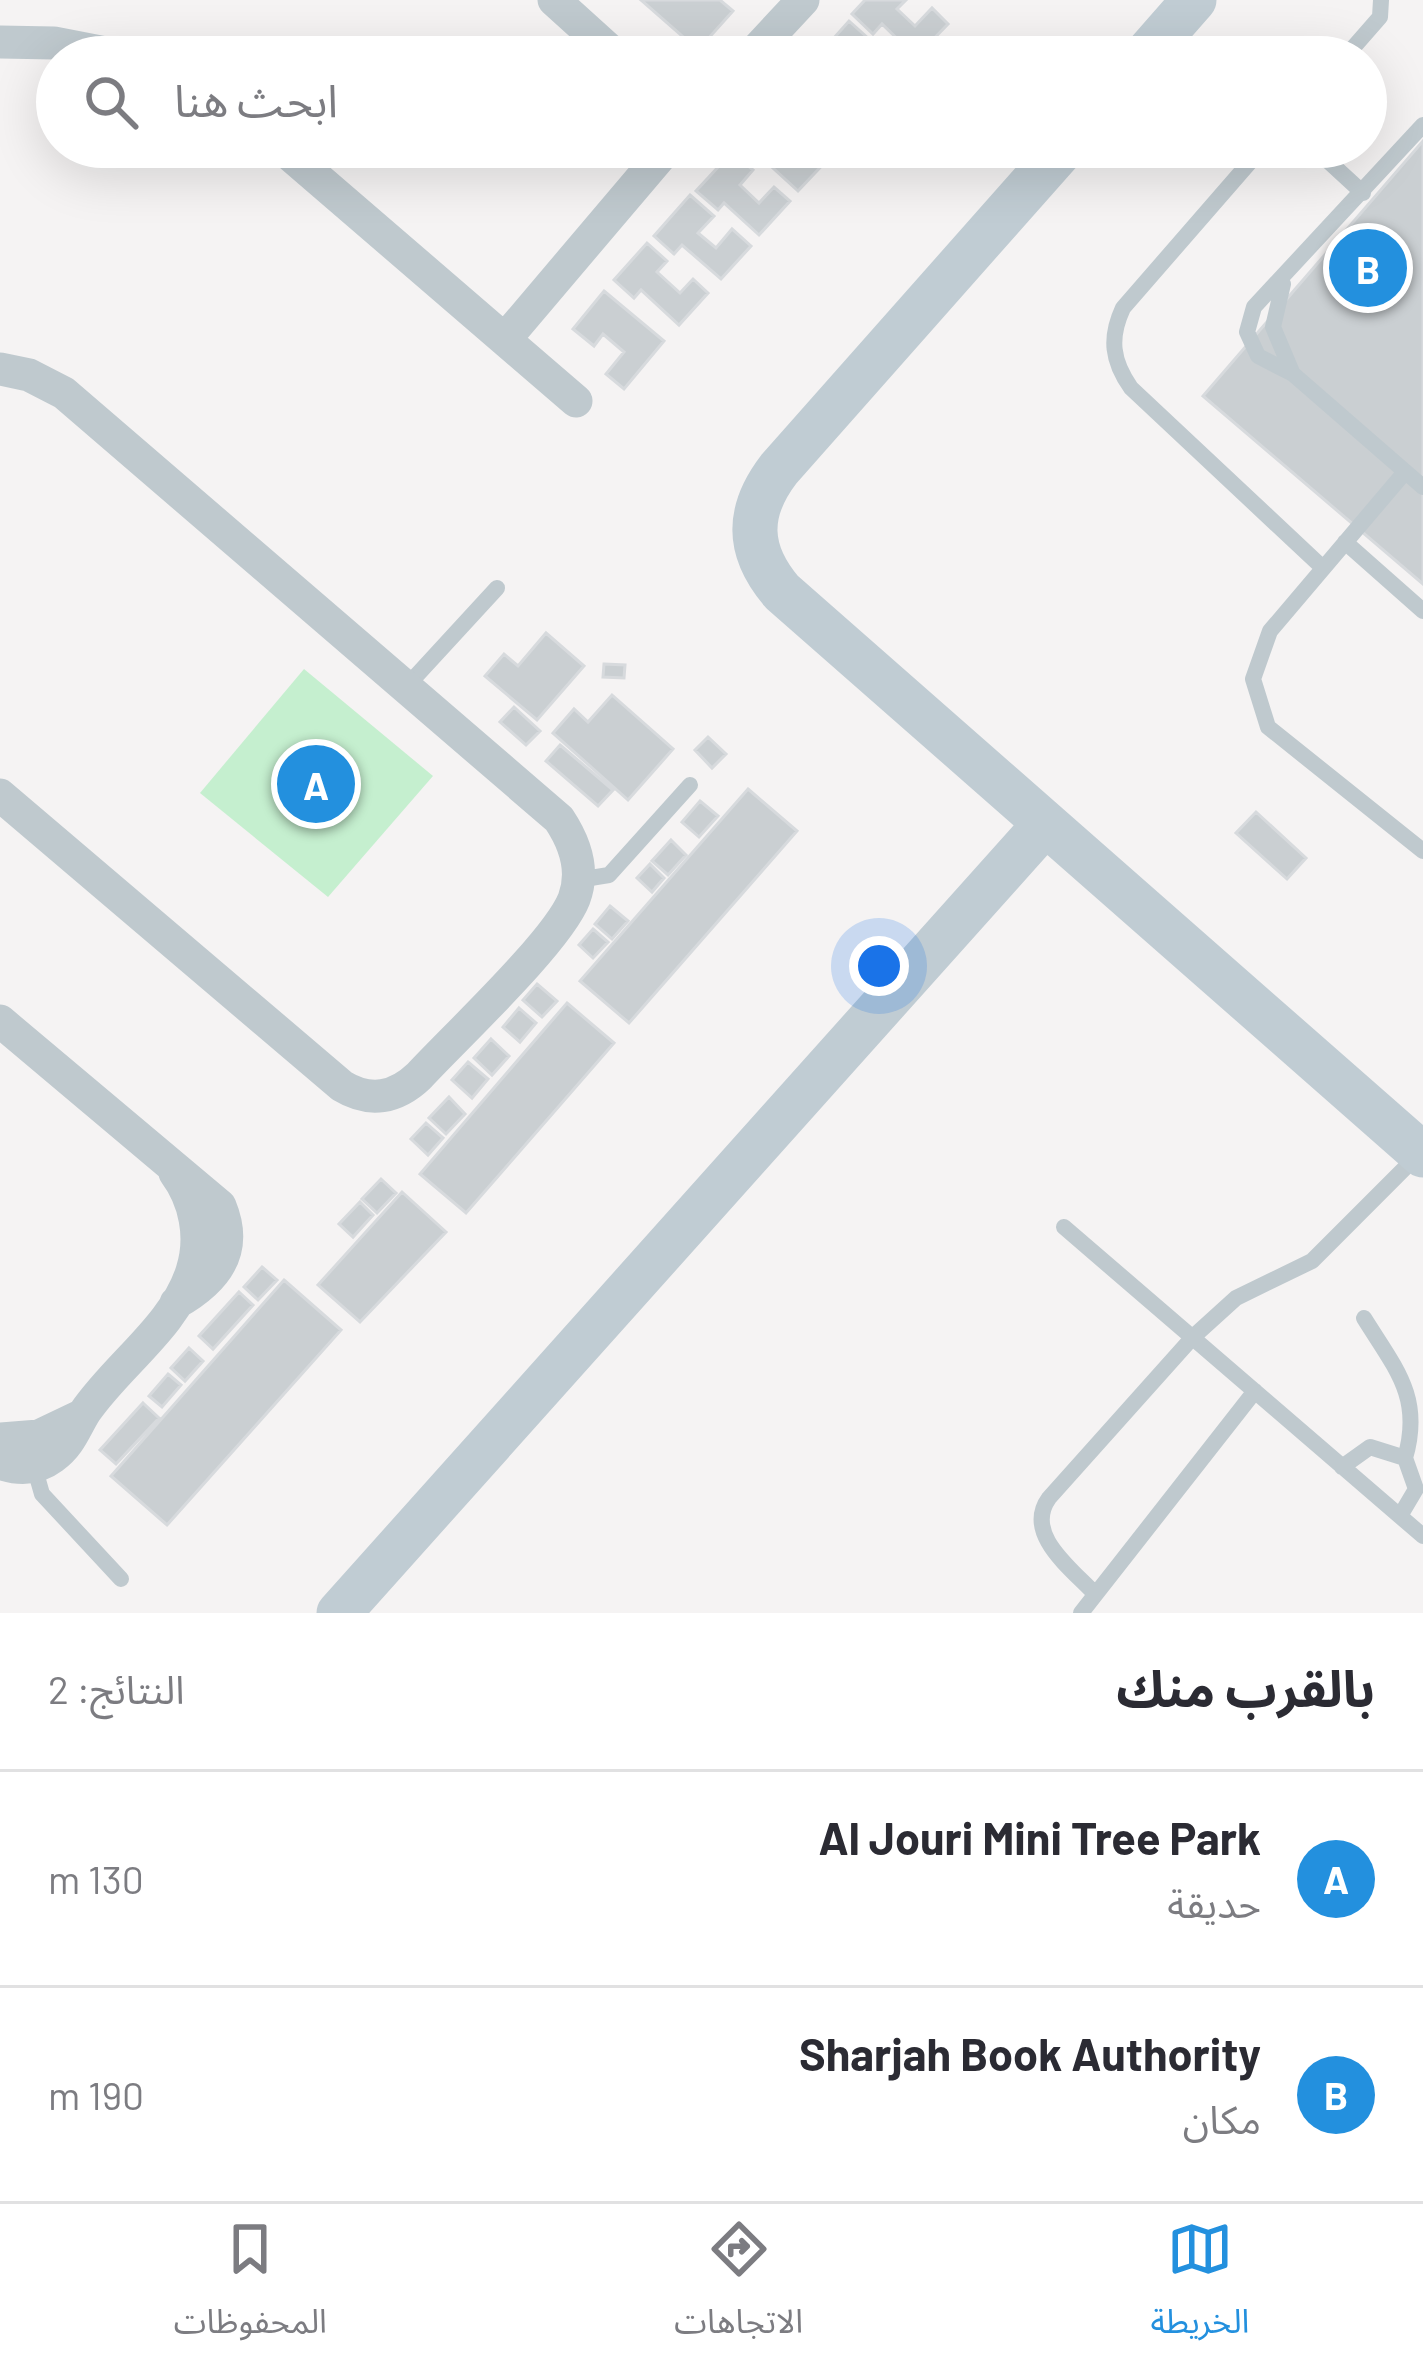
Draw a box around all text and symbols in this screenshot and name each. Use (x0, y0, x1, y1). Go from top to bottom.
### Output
search box (36, 36, 1387, 168)
icon: search (78, 69, 144, 135)
text: ابحث هنا (174, 72, 338, 126)
pin: B (1329, 223, 1407, 313)
pin: A (277, 739, 355, 829)
your location (849, 936, 909, 996)
text: بالقرب منك (1116, 1656, 1375, 1717)
text: النتائج: 2 (48, 1665, 184, 1712)
text: Al Jouri Mini Tree Park (818, 1810, 1261, 1864)
text: 130 m (48, 1855, 144, 1902)
text: A (1323, 1855, 1349, 1902)
text: حديقة (1167, 1879, 1261, 1926)
text: Sharjah Book Authority (799, 2026, 1261, 2080)
text: 190 m (48, 2071, 144, 2118)
text: B (1324, 2071, 1348, 2118)
text: مكان (1183, 2095, 1261, 2142)
tab: المحفوظات (174, 2216, 327, 2357)
tab: الاتجاهات (674, 2216, 803, 2357)
tab: الخريطة (1150, 2216, 1249, 2357)

